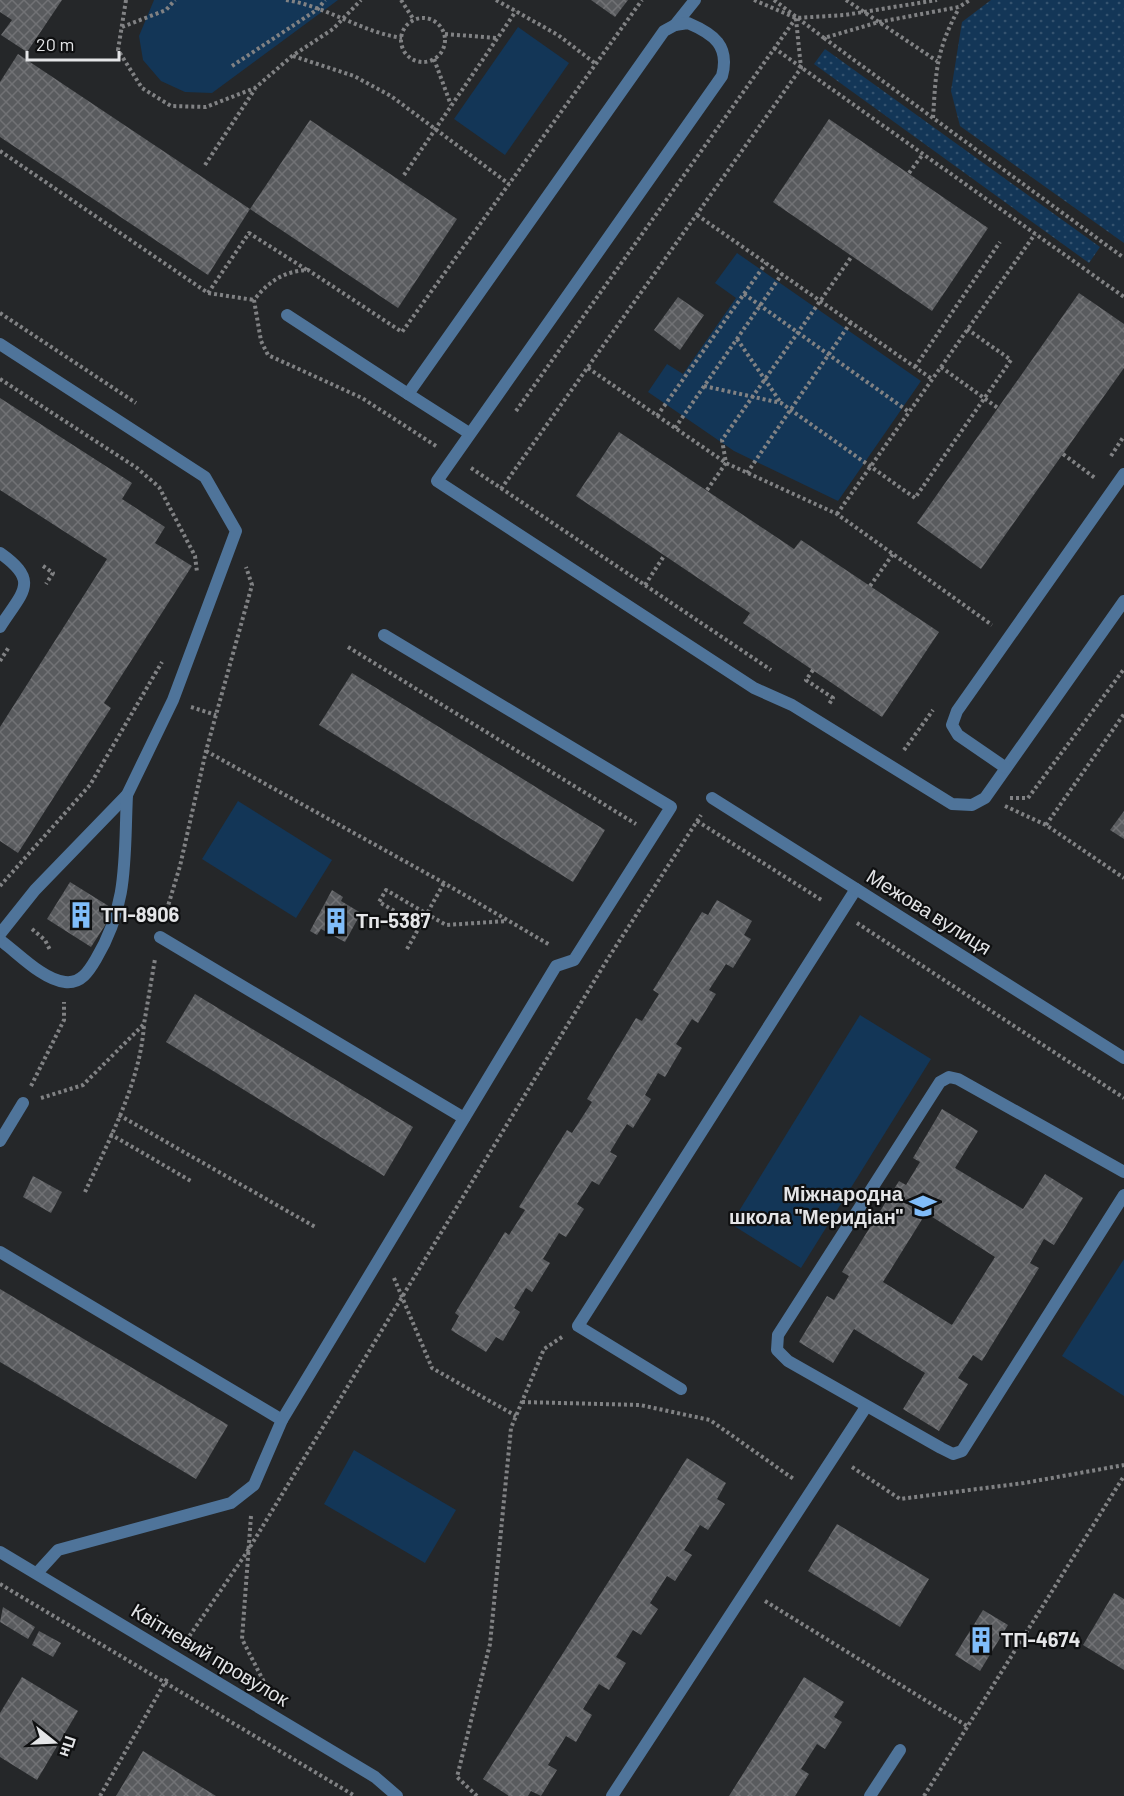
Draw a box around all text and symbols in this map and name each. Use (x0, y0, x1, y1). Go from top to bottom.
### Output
scale bar (27, 24, 118, 62)
text: 20 m (36, 33, 74, 55)
street label: Межова вулиця (863, 863, 996, 959)
building icon: ТП-8906 (66, 900, 96, 930)
place label: ТП-8906 (101, 902, 180, 926)
building icon: Тп-5387 (321, 906, 351, 936)
place label: Тп-5387 (356, 908, 431, 932)
place label: Міжнародна школа "Меридіан" (729, 1181, 904, 1228)
school or university icon: Міжнародна школа "Меридіан" (908, 1191, 938, 1221)
street label: Квітневий провулок (127, 1598, 294, 1711)
building icon: ТП-4674 (966, 1625, 996, 1655)
place label: ТП-4674 (1001, 1627, 1081, 1651)
north arrow (24, 1712, 84, 1772)
text: Пн (56, 1734, 81, 1760)

